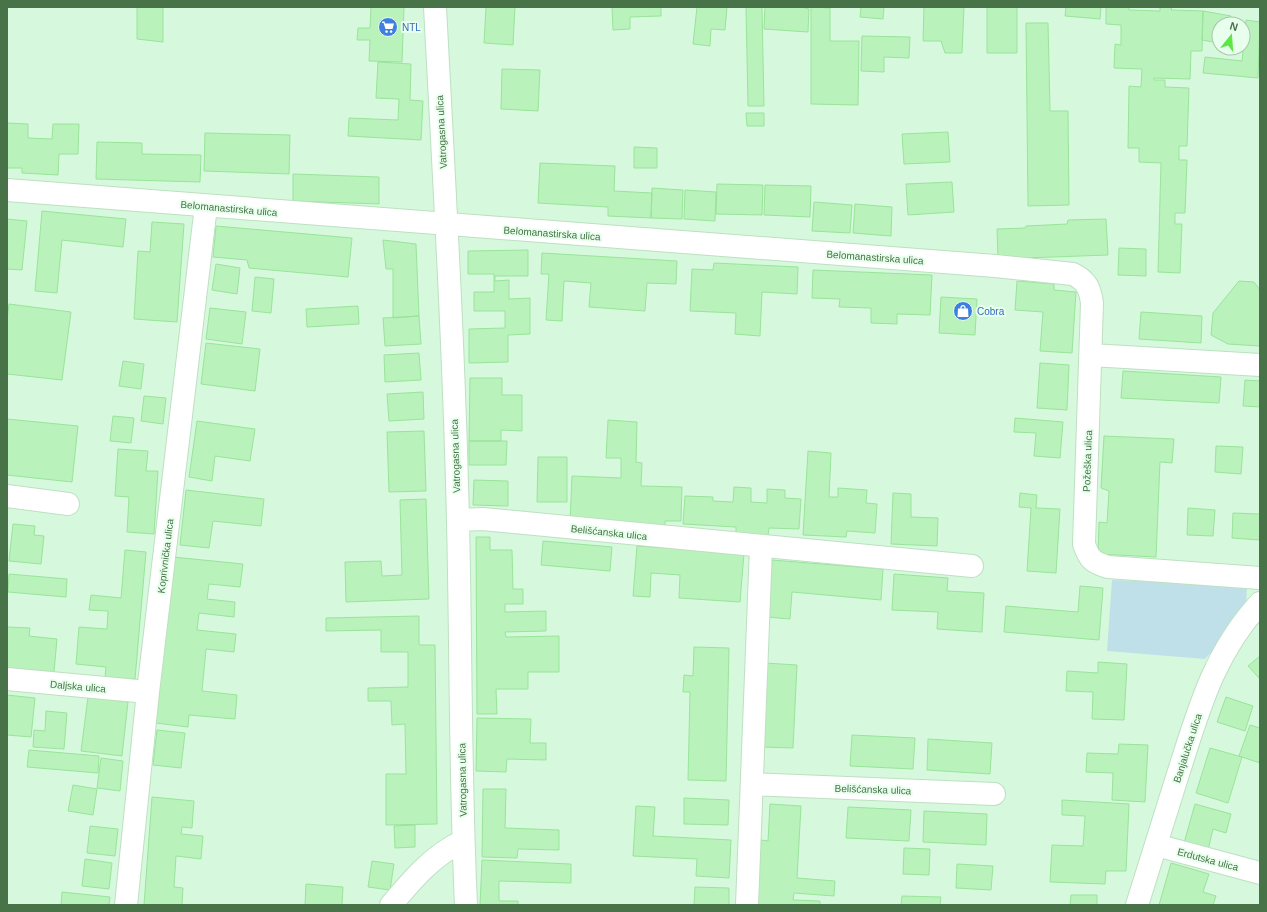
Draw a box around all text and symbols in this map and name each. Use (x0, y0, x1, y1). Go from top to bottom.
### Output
supermarket icon: NTL (377, 16, 399, 38)
north arrow (1211, 16, 1251, 56)
text: N (1228, 20, 1240, 33)
place label: NTL (402, 22, 421, 33)
street label: Vatrogasna ulica (434, 94, 449, 169)
street label: Belomanastirska ulica (180, 199, 278, 218)
street label: Belomanastirska ulica (503, 225, 601, 242)
street label: Belomanastirska ulica (826, 249, 924, 266)
shop icon: Cobra (952, 300, 974, 322)
place label: Cobra (977, 306, 1005, 317)
street label: Vatrogasna ulica (449, 418, 462, 493)
street label: Požeška ulica (1081, 430, 1094, 492)
street label: Koprivnička ulica (155, 518, 176, 594)
street label: Belišćanska ulica (570, 523, 648, 542)
street label: Daljska ulica (50, 679, 107, 694)
street label: Banjalučka ulica (1171, 712, 1204, 784)
street label: Vatrogasna ulica (456, 743, 469, 817)
street label: Belišćanska ulica (834, 783, 912, 796)
street label: Erdutska ulica (1176, 846, 1240, 873)

